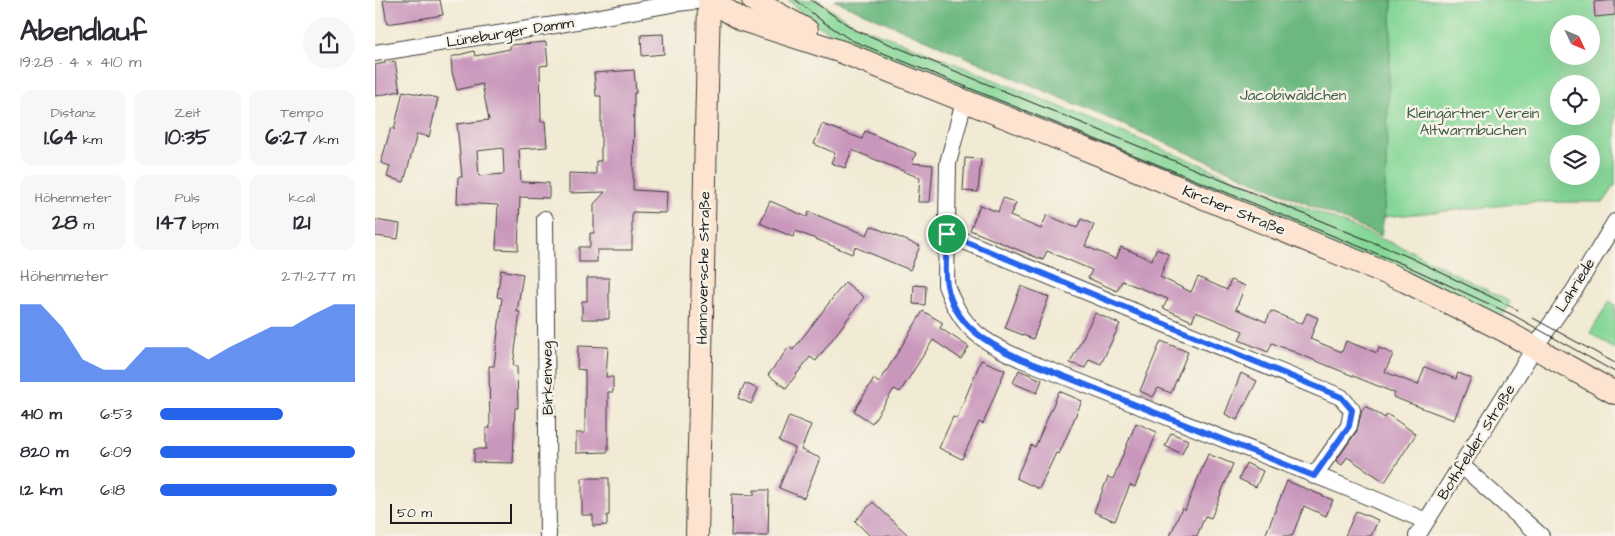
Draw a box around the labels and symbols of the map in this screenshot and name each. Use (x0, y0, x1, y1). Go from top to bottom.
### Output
street label: Lüneburger Damm (445, 12, 576, 54)
north arrow (1550, 15, 1600, 65)
park label: Jacobiwäldchen (1240, 85, 1347, 106)
park label: Kleingärtner Verein Altwarmbüchen (1407, 103, 1540, 141)
street label: Kircher Straße (1179, 180, 1288, 241)
street label: Hannoversche Straße (692, 191, 715, 345)
pin (926, 213, 968, 255)
street label: Lahriede (1551, 254, 1600, 316)
street label: Birkenweg (536, 341, 560, 415)
street label: Bothfelder Straße (1432, 381, 1520, 504)
scale bar (390, 501, 513, 524)

